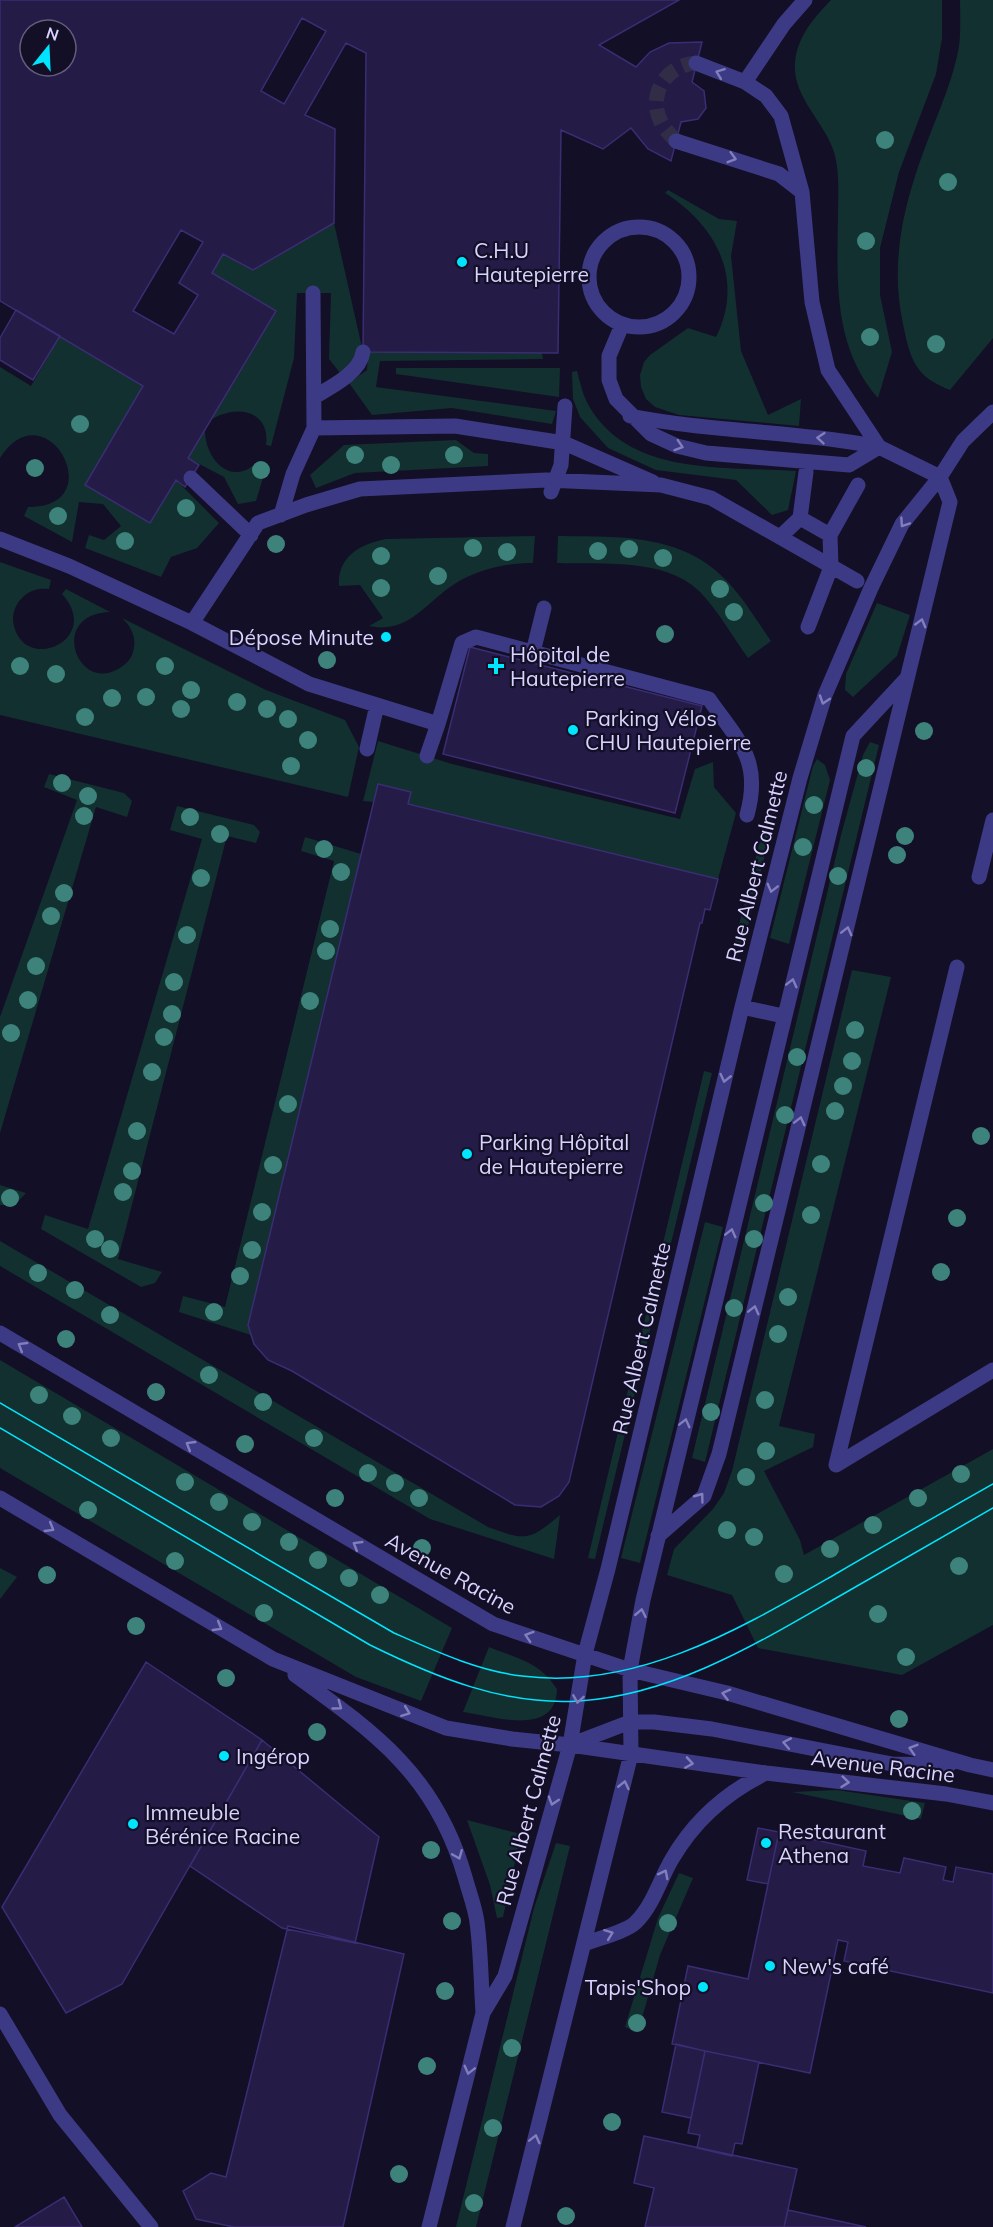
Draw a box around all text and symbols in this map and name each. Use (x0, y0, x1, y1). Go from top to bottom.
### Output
north arrow (18, 18, 78, 78)
text: N (44, 22, 61, 45)
one-way arrow (715, 67, 726, 80)
one-way arrow (726, 151, 737, 163)
place label: C.H.U Hautepierre (474, 237, 589, 287)
marker: C.H.U Hautepierre (455, 255, 469, 269)
one-way arrow (817, 432, 826, 445)
one-way arrow (673, 439, 684, 451)
one-way arrow (900, 516, 911, 527)
one-way arrow (914, 618, 927, 628)
place label: Dépose Minute (229, 624, 374, 650)
marker: Dépose Minute (379, 630, 393, 644)
place label: Hôpital de Hautepierre (510, 641, 625, 691)
marker: Hôpital de Hautepierre (487, 657, 505, 675)
one-way arrow (818, 694, 831, 705)
place label: Parking Vélos CHU Hautepierre (585, 705, 751, 755)
marker: Parking Vélos CHU Hautepierre (566, 723, 580, 737)
street label: Rue Albert Calmette (720, 768, 792, 964)
one-way arrow (767, 883, 780, 893)
one-way arrow (839, 927, 852, 937)
one-way arrow (784, 978, 797, 988)
one-way arrow (720, 1072, 733, 1082)
one-way arrow (793, 1116, 806, 1126)
place label: Parking Hôpital de Hautepierre (479, 1129, 629, 1179)
marker: Parking Hôpital de Hautepierre (460, 1147, 474, 1161)
one-way arrow (724, 1229, 737, 1239)
street label: Rue Albert Calmette (606, 1239, 676, 1437)
one-way arrow (746, 1305, 759, 1315)
one-way arrow (18, 1342, 28, 1353)
one-way arrow (678, 1418, 691, 1428)
one-way arrow (186, 1441, 196, 1453)
one-way arrow (693, 1492, 704, 1503)
one-way arrow (44, 1521, 54, 1532)
street label: Avenue Racine (381, 1527, 521, 1619)
one-way arrow (353, 1541, 363, 1552)
one-way arrow (634, 1608, 647, 1618)
one-way arrow (212, 1620, 222, 1631)
one-way arrow (524, 1631, 535, 1643)
one-way arrow (722, 1688, 732, 1701)
one-way arrow (572, 1694, 585, 1704)
one-way arrow (332, 1699, 343, 1710)
one-way arrow (400, 1705, 411, 1718)
street label: Rue Albert Calmette (490, 1712, 566, 1908)
one-way arrow (782, 1737, 792, 1750)
place label: Ingérop (236, 1743, 310, 1769)
street label: Avenue Racine (810, 1744, 956, 1788)
one-way arrow (909, 1744, 919, 1756)
marker: Ingérop (217, 1749, 231, 1763)
one-way arrow (684, 1757, 693, 1769)
one-way arrow (840, 1775, 850, 1788)
one-way arrow (616, 1780, 629, 1790)
one-way arrow (548, 1795, 560, 1806)
place label: Immeuble Bérénice Racine (145, 1799, 300, 1849)
marker: Immeuble Bérénice Racine (126, 1817, 140, 1831)
place label: Restaurant Athena (778, 1818, 886, 1868)
marker: Restaurant Athena (759, 1836, 773, 1850)
one-way arrow (450, 1849, 463, 1860)
one-way arrow (657, 1870, 669, 1881)
one-way arrow (603, 1929, 614, 1941)
place label: New's café (782, 1953, 889, 1979)
marker: New's café (763, 1959, 777, 1973)
place label: Tapis'Shop (585, 1974, 691, 2000)
marker: Tapis'Shop (696, 1980, 710, 1994)
one-way arrow (463, 2065, 476, 2075)
one-way arrow (528, 2135, 541, 2145)

